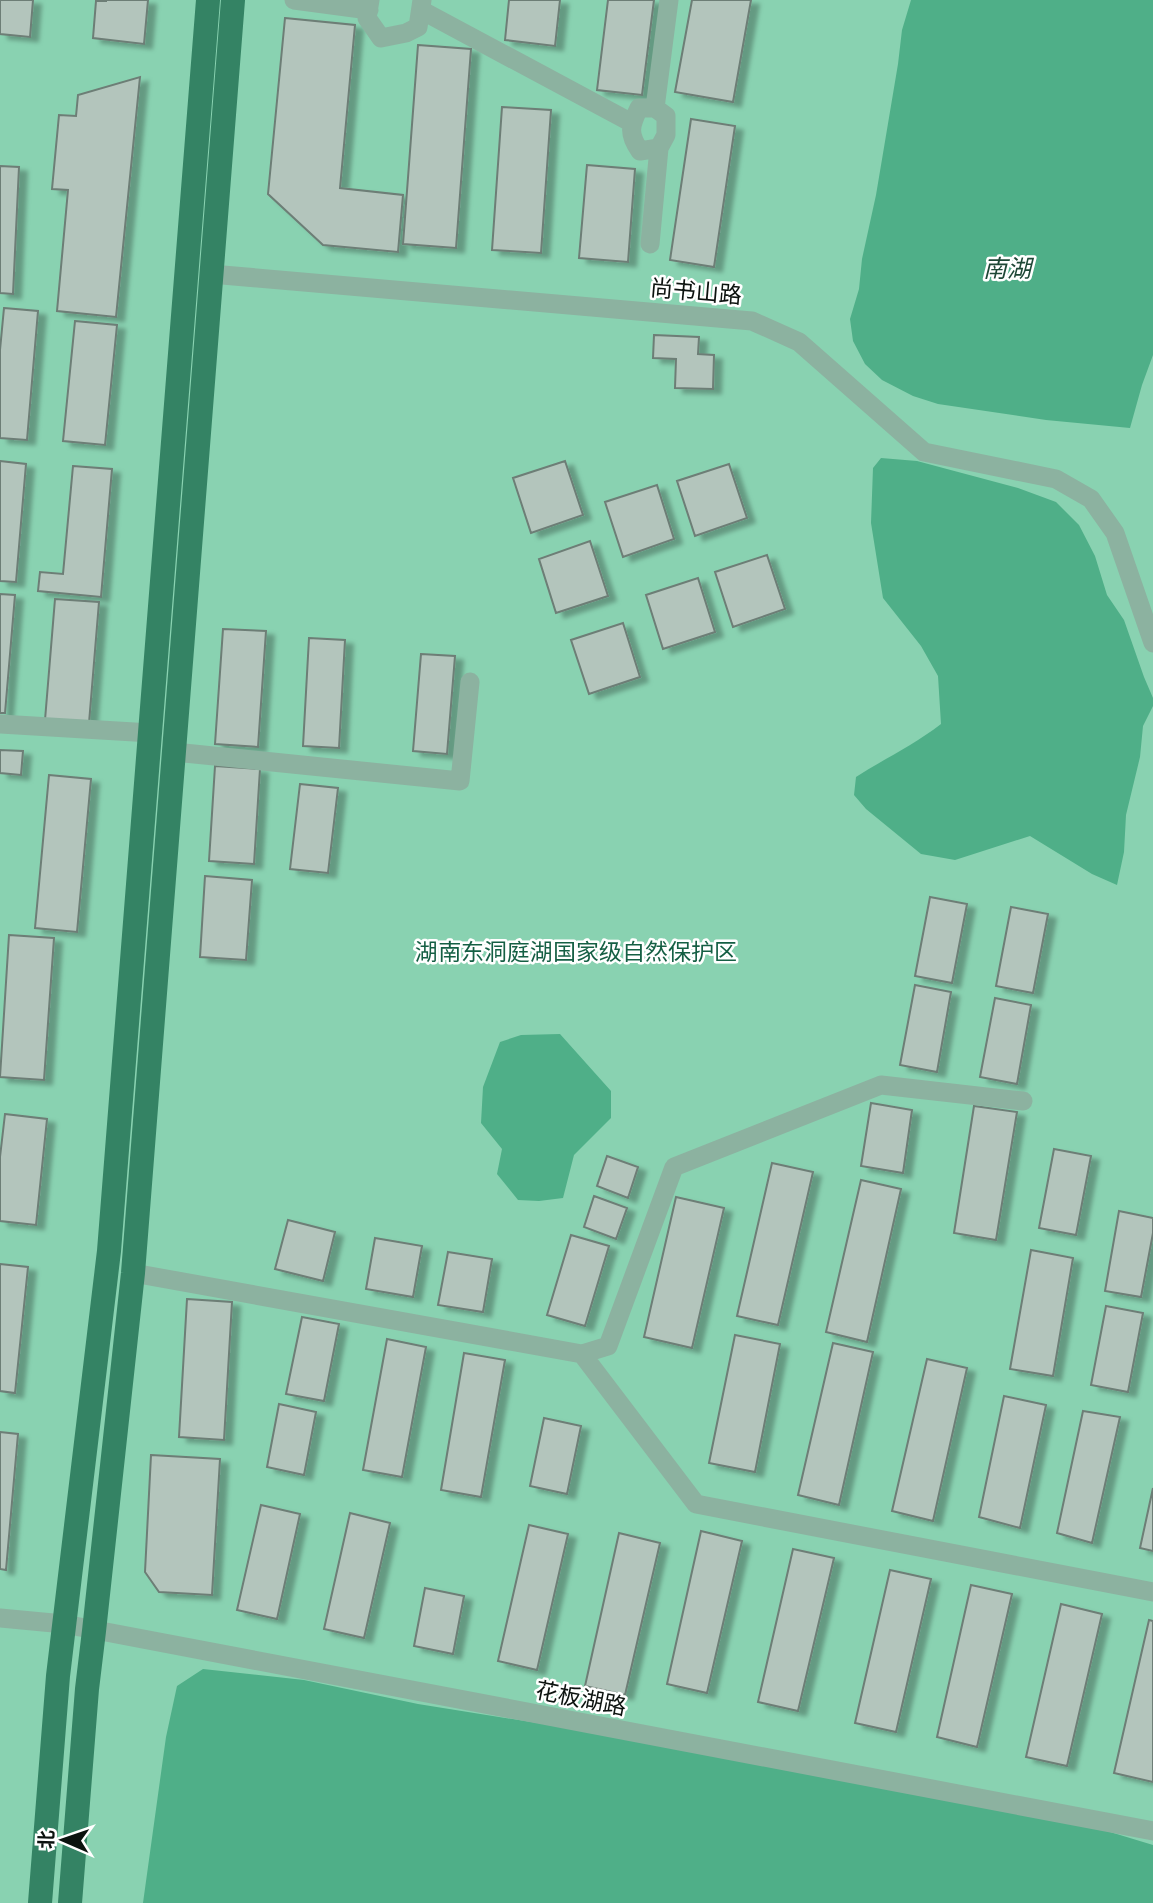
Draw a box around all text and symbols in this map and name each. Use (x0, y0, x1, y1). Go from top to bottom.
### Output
water label: 南湖 (983, 255, 1035, 282)
street label: 尚书山路 (649, 275, 743, 307)
park label: 湖南东洞庭湖国家级自然保护区 (415, 939, 737, 964)
street label: 花板湖路 (533, 1677, 629, 1719)
north arrow (28, 1805, 98, 1875)
text: 北 (35, 1830, 57, 1849)

